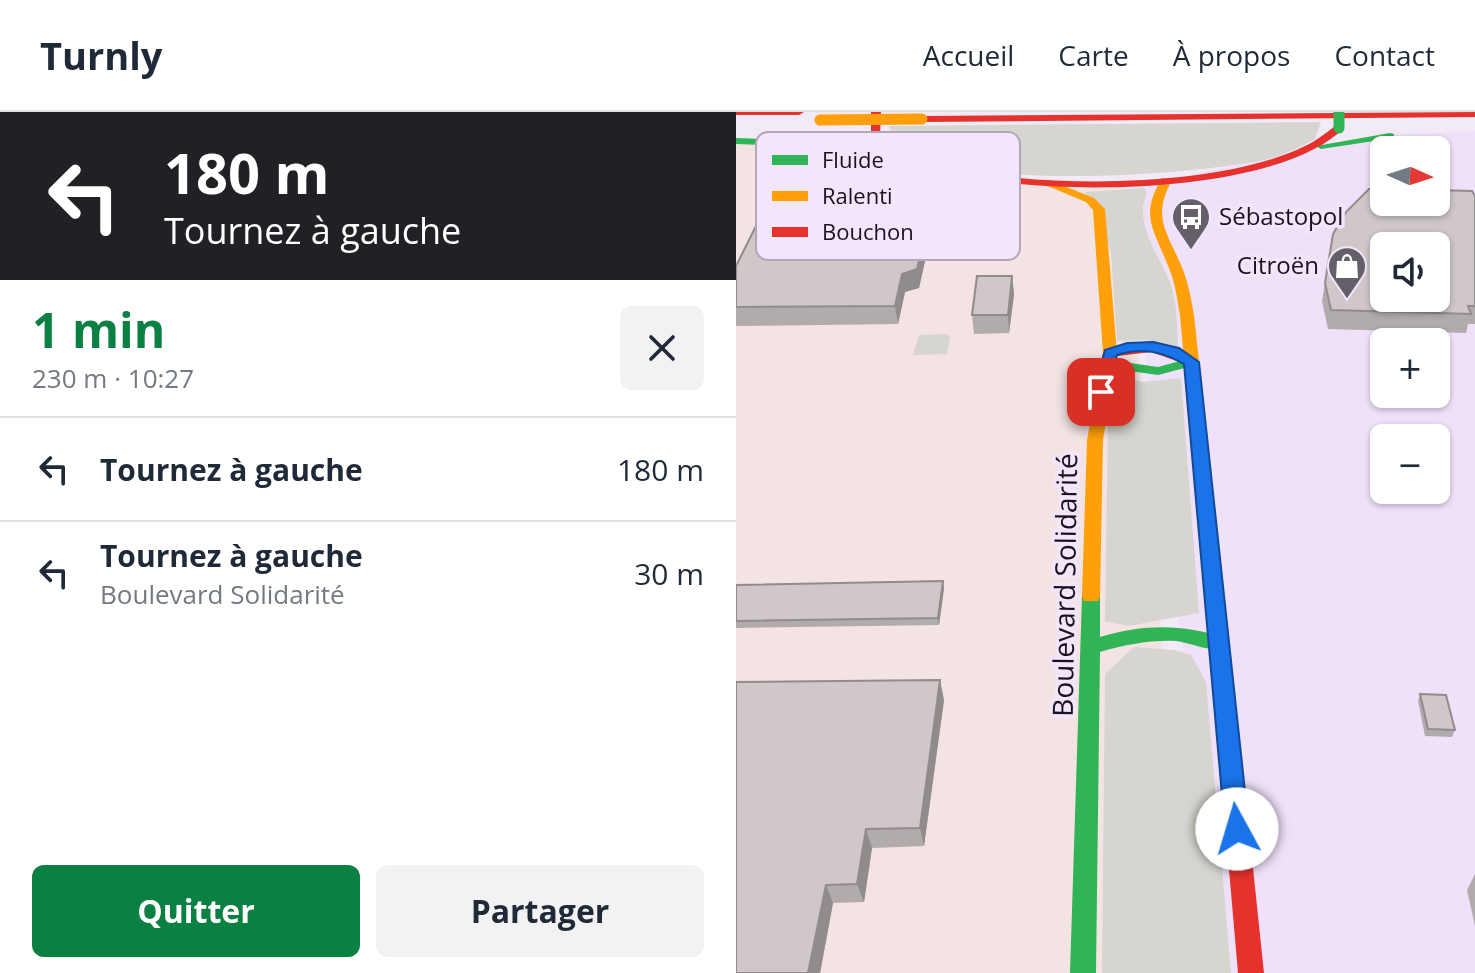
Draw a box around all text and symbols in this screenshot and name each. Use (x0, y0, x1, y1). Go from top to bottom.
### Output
text: Turnly (40, 29, 162, 81)
text: Accueil (923, 36, 1014, 74)
text: Carte (1058, 36, 1129, 74)
text: À propos (1173, 36, 1290, 74)
text: Contact (1334, 36, 1435, 74)
legend (756, 132, 1020, 260)
text: 180 m (164, 134, 330, 210)
north arrow (1370, 136, 1450, 216)
map controls (1370, 136, 1450, 504)
icon: left (32, 144, 136, 248)
text: Fluide (822, 144, 884, 174)
text: Ralenti (822, 180, 893, 210)
bus stop icon: Sébastopol (1170, 196, 1212, 251)
place label: Sébastopol (1219, 199, 1343, 232)
text: Tournez à gauche (164, 206, 461, 255)
text: Bouchon (822, 216, 914, 246)
button: sound (1370, 232, 1450, 312)
shop icon: Citroën (1326, 245, 1368, 300)
place label: Citroën (1237, 248, 1319, 281)
text: 1 min (32, 297, 165, 362)
button: close (620, 306, 704, 390)
button: + (1370, 328, 1450, 408)
pin (1067, 358, 1135, 426)
text: 230 m · 10:27 (32, 360, 194, 396)
icon: arrive (1079, 370, 1123, 414)
button: − (1370, 424, 1450, 504)
icon: left (32, 447, 76, 491)
text: Tournez à gauche (100, 449, 363, 490)
text: 180 m (617, 449, 704, 490)
street label: Boulevard Solidarité (1043, 453, 1085, 717)
text: Tournez à gauche (100, 535, 363, 576)
icon: left (32, 551, 76, 595)
text: 30 m (634, 553, 704, 594)
text: Boulevard Solidarité (100, 576, 345, 612)
position arrow (1195, 787, 1279, 871)
button: Quitter (32, 865, 360, 957)
button: Partager (376, 865, 704, 957)

